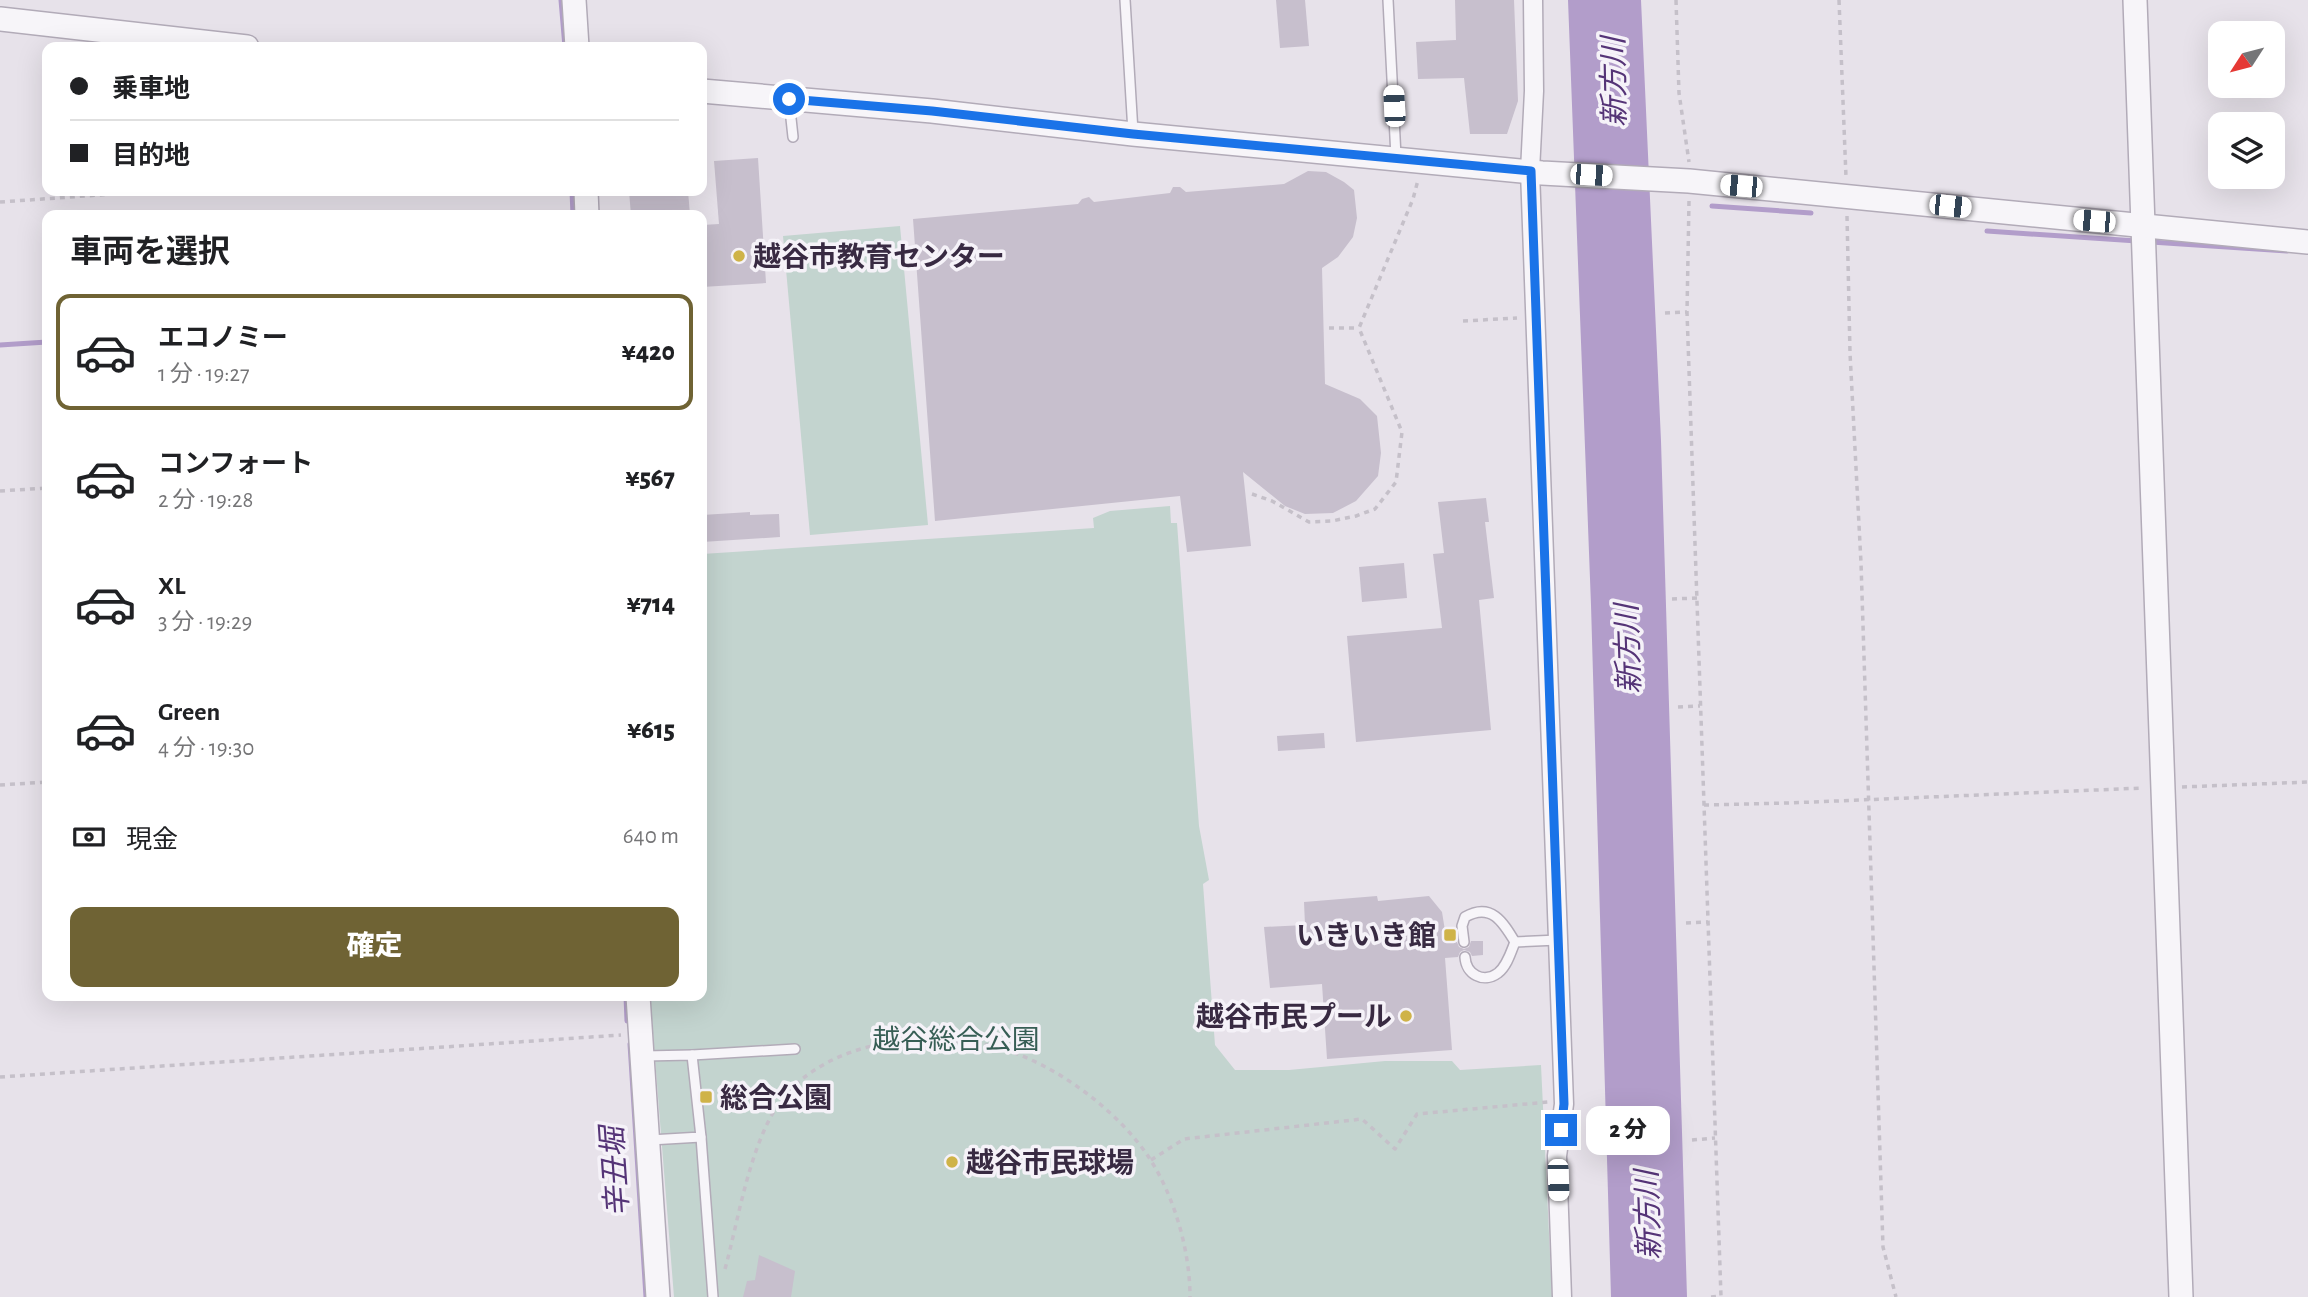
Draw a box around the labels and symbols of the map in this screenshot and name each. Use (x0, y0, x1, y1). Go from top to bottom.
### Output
north arrow (2208, 21, 2286, 98)
water label: 新方川 (1597, 34, 1631, 127)
route start (773, 83, 805, 115)
car (1383, 84, 1406, 128)
car (1570, 163, 1613, 187)
car (1720, 174, 1763, 198)
car (1929, 193, 1972, 219)
car (2073, 209, 2116, 233)
place label: 越谷市教育センター (753, 242, 1005, 272)
marker: 越谷市教育センター (731, 248, 747, 264)
water label: 新方川 (1610, 600, 1646, 695)
place label: いきいき館 (1296, 921, 1436, 951)
marker: いきいき館 (1442, 927, 1458, 943)
place label: 越谷市民プール (1196, 1002, 1392, 1032)
marker: 越谷市民プール (1398, 1008, 1414, 1024)
park label: 越谷総合公園 (872, 1025, 1040, 1055)
place label: 総合公園 (720, 1083, 832, 1113)
marker: 総合公園 (698, 1089, 714, 1105)
callout: 2 分 (1586, 1106, 1670, 1154)
route end (1545, 1114, 1577, 1146)
water label: 辛丑堀 (596, 1122, 634, 1218)
place label: 越谷市民球場 (966, 1148, 1134, 1178)
marker: 越谷市民球場 (944, 1154, 960, 1170)
car (1547, 1159, 1570, 1201)
water label: 新方川 (1630, 1166, 1666, 1261)

